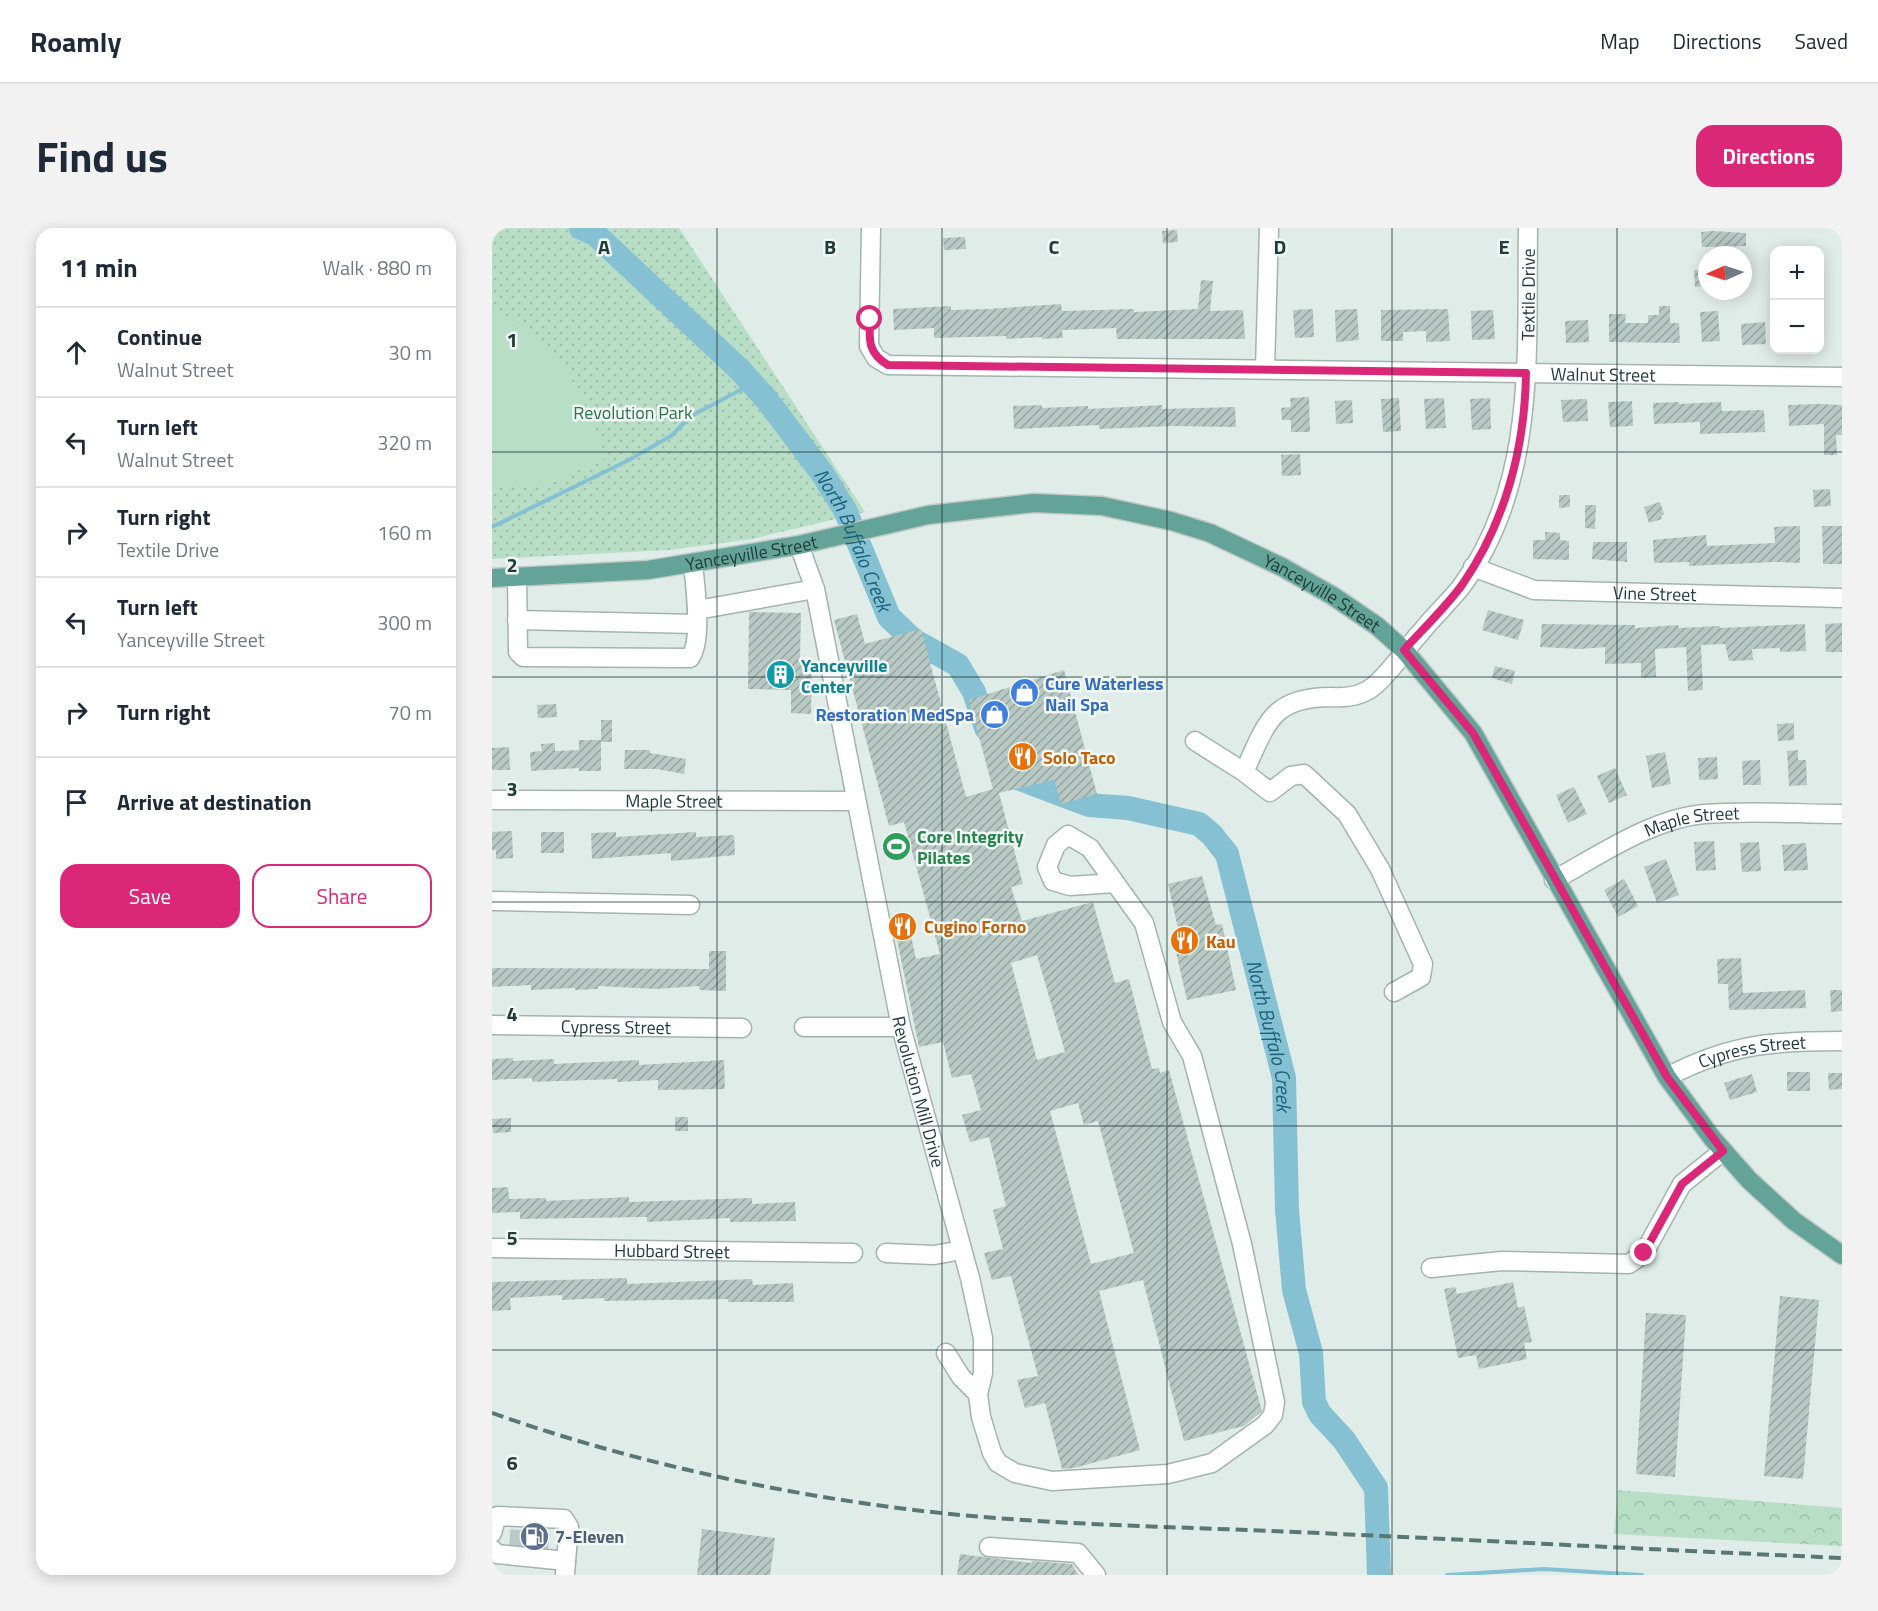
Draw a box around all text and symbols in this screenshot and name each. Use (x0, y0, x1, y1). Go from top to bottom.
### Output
text: Roamly (30, 20, 121, 63)
text: Map (1600, 25, 1640, 57)
text: Directions (1673, 25, 1762, 57)
text: Saved (1795, 25, 1848, 57)
text: Find us (36, 124, 168, 188)
button: Directions (1696, 125, 1842, 187)
text: A (598, 231, 610, 262)
text: B (824, 231, 836, 262)
text: C (1049, 231, 1060, 262)
text: D (1274, 231, 1286, 262)
text: E (1498, 231, 1510, 262)
north arrow (1698, 246, 1752, 300)
map controls (1770, 246, 1824, 354)
button: + (1770, 246, 1824, 300)
text: 11 min (60, 248, 138, 287)
street label: Textile Drive (1514, 248, 1541, 341)
text: Walk · 880 m (323, 252, 432, 283)
button: − (1770, 300, 1824, 354)
route start (856, 305, 882, 331)
text: Continue (117, 320, 202, 354)
text: 1 (506, 324, 518, 355)
icon: ahead (60, 336, 93, 369)
text: 30 m (388, 337, 432, 368)
text: Walnut Street (117, 354, 233, 385)
street label: Walnut Street (1551, 360, 1656, 388)
park label: Revolution Park (573, 399, 693, 426)
text: Turn left (117, 410, 198, 444)
icon: left (60, 426, 93, 459)
text: 320 m (377, 427, 432, 458)
text: Walnut Street (117, 444, 233, 475)
water label: North Buffalo Creek (807, 462, 901, 618)
text: Turn right (117, 500, 211, 534)
icon: right (60, 516, 93, 549)
text: 160 m (377, 517, 432, 548)
street label: Yanceyville Street (684, 528, 821, 577)
text: Textile Drive (117, 534, 219, 565)
street label: Yanceyville Street (1259, 547, 1387, 639)
text: 2 (506, 549, 518, 580)
street label: Vine Street (1613, 579, 1698, 608)
text: Turn left (117, 590, 198, 624)
icon: left (60, 606, 93, 639)
text: 300 m (377, 607, 432, 638)
text: Yanceyville Street (117, 624, 265, 655)
place label: Yanceyville Center (801, 652, 888, 700)
building icon: Yanceyville Center (764, 659, 796, 691)
place label: Cure Waterless Nail Spa (1045, 670, 1164, 718)
shop icon: Cure Waterless Nail Spa (1008, 677, 1040, 709)
text: Turn right (117, 695, 211, 729)
icon: right (60, 696, 93, 729)
text: 70 m (388, 697, 432, 728)
shop icon: Restoration MedSpa (979, 698, 1011, 730)
place label: Restoration MedSpa (815, 701, 974, 728)
restaurant icon: Solo Taco (1006, 741, 1038, 773)
place label: Solo Taco (1043, 744, 1116, 771)
text: 3 (506, 773, 518, 804)
text: Arrive at destination (117, 785, 312, 819)
icon: arrive (60, 786, 93, 819)
street label: Maple Street (625, 787, 723, 814)
street label: Maple Street (1640, 799, 1740, 843)
place label: Core Integrity Pilates (917, 823, 1023, 871)
sports icon: Core Integrity Pilates (880, 830, 912, 862)
button: Save (60, 864, 240, 928)
button: Share (252, 864, 432, 928)
restaurant icon: Cugino Forno (887, 910, 919, 942)
place label: Cugino Forno (924, 913, 1026, 940)
restaurant icon: Kau (1169, 925, 1201, 957)
place label: Kau (1206, 928, 1236, 955)
water label: North Buffalo Creek (1239, 956, 1300, 1114)
text: 4 (506, 998, 518, 1029)
street label: Cypress Street (561, 1012, 672, 1041)
street label: Revolution Mill Drive (886, 1013, 952, 1170)
street label: Cypress Street (1694, 1028, 1807, 1075)
text: 5 (506, 1222, 518, 1253)
street label: Hubbard Street (614, 1236, 731, 1265)
route end (1630, 1239, 1656, 1265)
text: 6 (506, 1447, 518, 1478)
fuel station icon: 7-Eleven (518, 1520, 550, 1552)
place label: 7-Eleven (555, 1523, 624, 1550)

